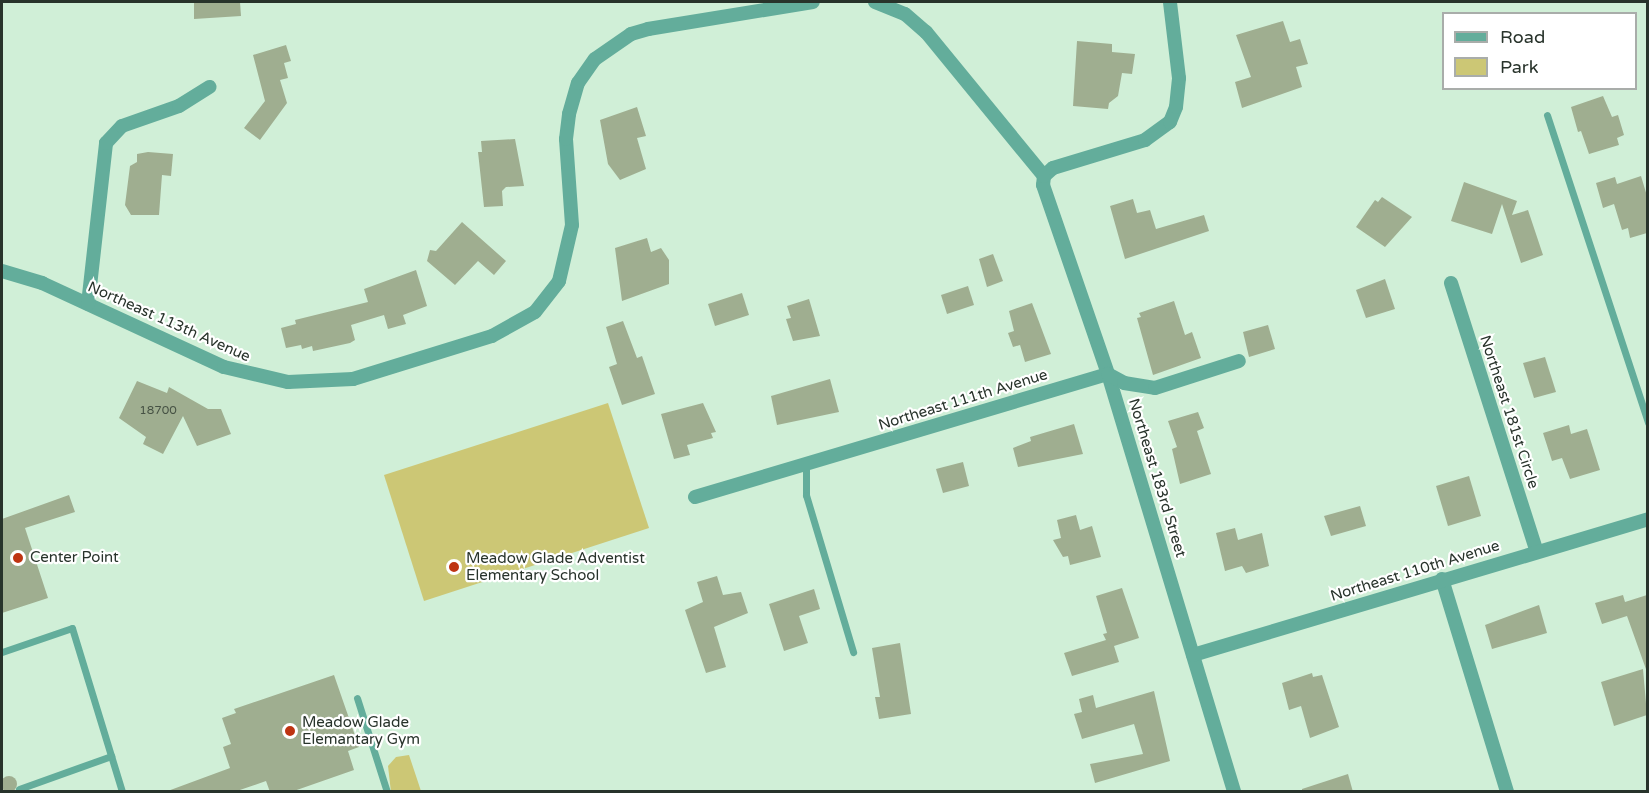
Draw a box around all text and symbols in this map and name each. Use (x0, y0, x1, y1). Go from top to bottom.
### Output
legend (1442, 12, 1637, 90)
text: Road (1500, 26, 1545, 48)
text: Park (1500, 56, 1538, 78)
street label: Northeast 113th Avenue (85, 278, 253, 366)
street label: Northeast 181st Circle (1476, 333, 1542, 491)
street label: Northeast 111th Avenue (876, 366, 1050, 434)
street label: Northeast 183rd Street (1124, 396, 1190, 560)
house number: 18700 (139, 404, 177, 418)
street label: Northeast 110th Avenue (1328, 537, 1502, 605)
place label: Center Point (30, 549, 119, 567)
place label: Meadow Glade Adventist Elementary School (466, 549, 645, 584)
marker: Center Point (11, 551, 25, 565)
marker: Meadow Glade Adventist Elementary School (447, 560, 461, 574)
place label: Meadow Glade Elemantary Gym (302, 713, 420, 748)
marker: Meadow Glade Elemantary Gym (283, 724, 297, 738)

